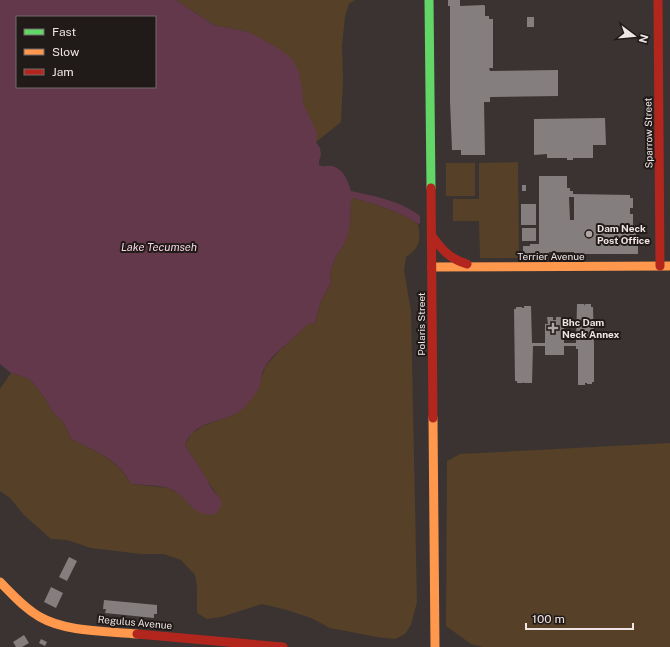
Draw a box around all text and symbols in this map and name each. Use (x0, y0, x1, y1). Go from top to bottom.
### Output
legend (16, 16, 156, 88)
north arrow (614, 16, 654, 56)
text: Fast (52, 25, 77, 39)
text: N (637, 33, 651, 45)
text: Slow (52, 45, 80, 59)
text: Jam (52, 65, 74, 79)
street label: Sparrow Street (641, 97, 655, 169)
place label: Dam Neck Post Office (597, 222, 650, 246)
marker: Dam Neck Post Office (584, 229, 594, 239)
water label: Lake Tecumseh (121, 241, 197, 253)
street label: Terrier Avenue (517, 250, 585, 262)
street label: Polaris Street (415, 292, 427, 356)
place label: Bhc Dam Neck Annex (562, 316, 619, 340)
marker: Bhc Dam Neck Annex (547, 322, 559, 334)
scale bar (526, 605, 633, 631)
text: 100 m (532, 612, 565, 626)
street label: Regulus Avenue (97, 613, 173, 631)

